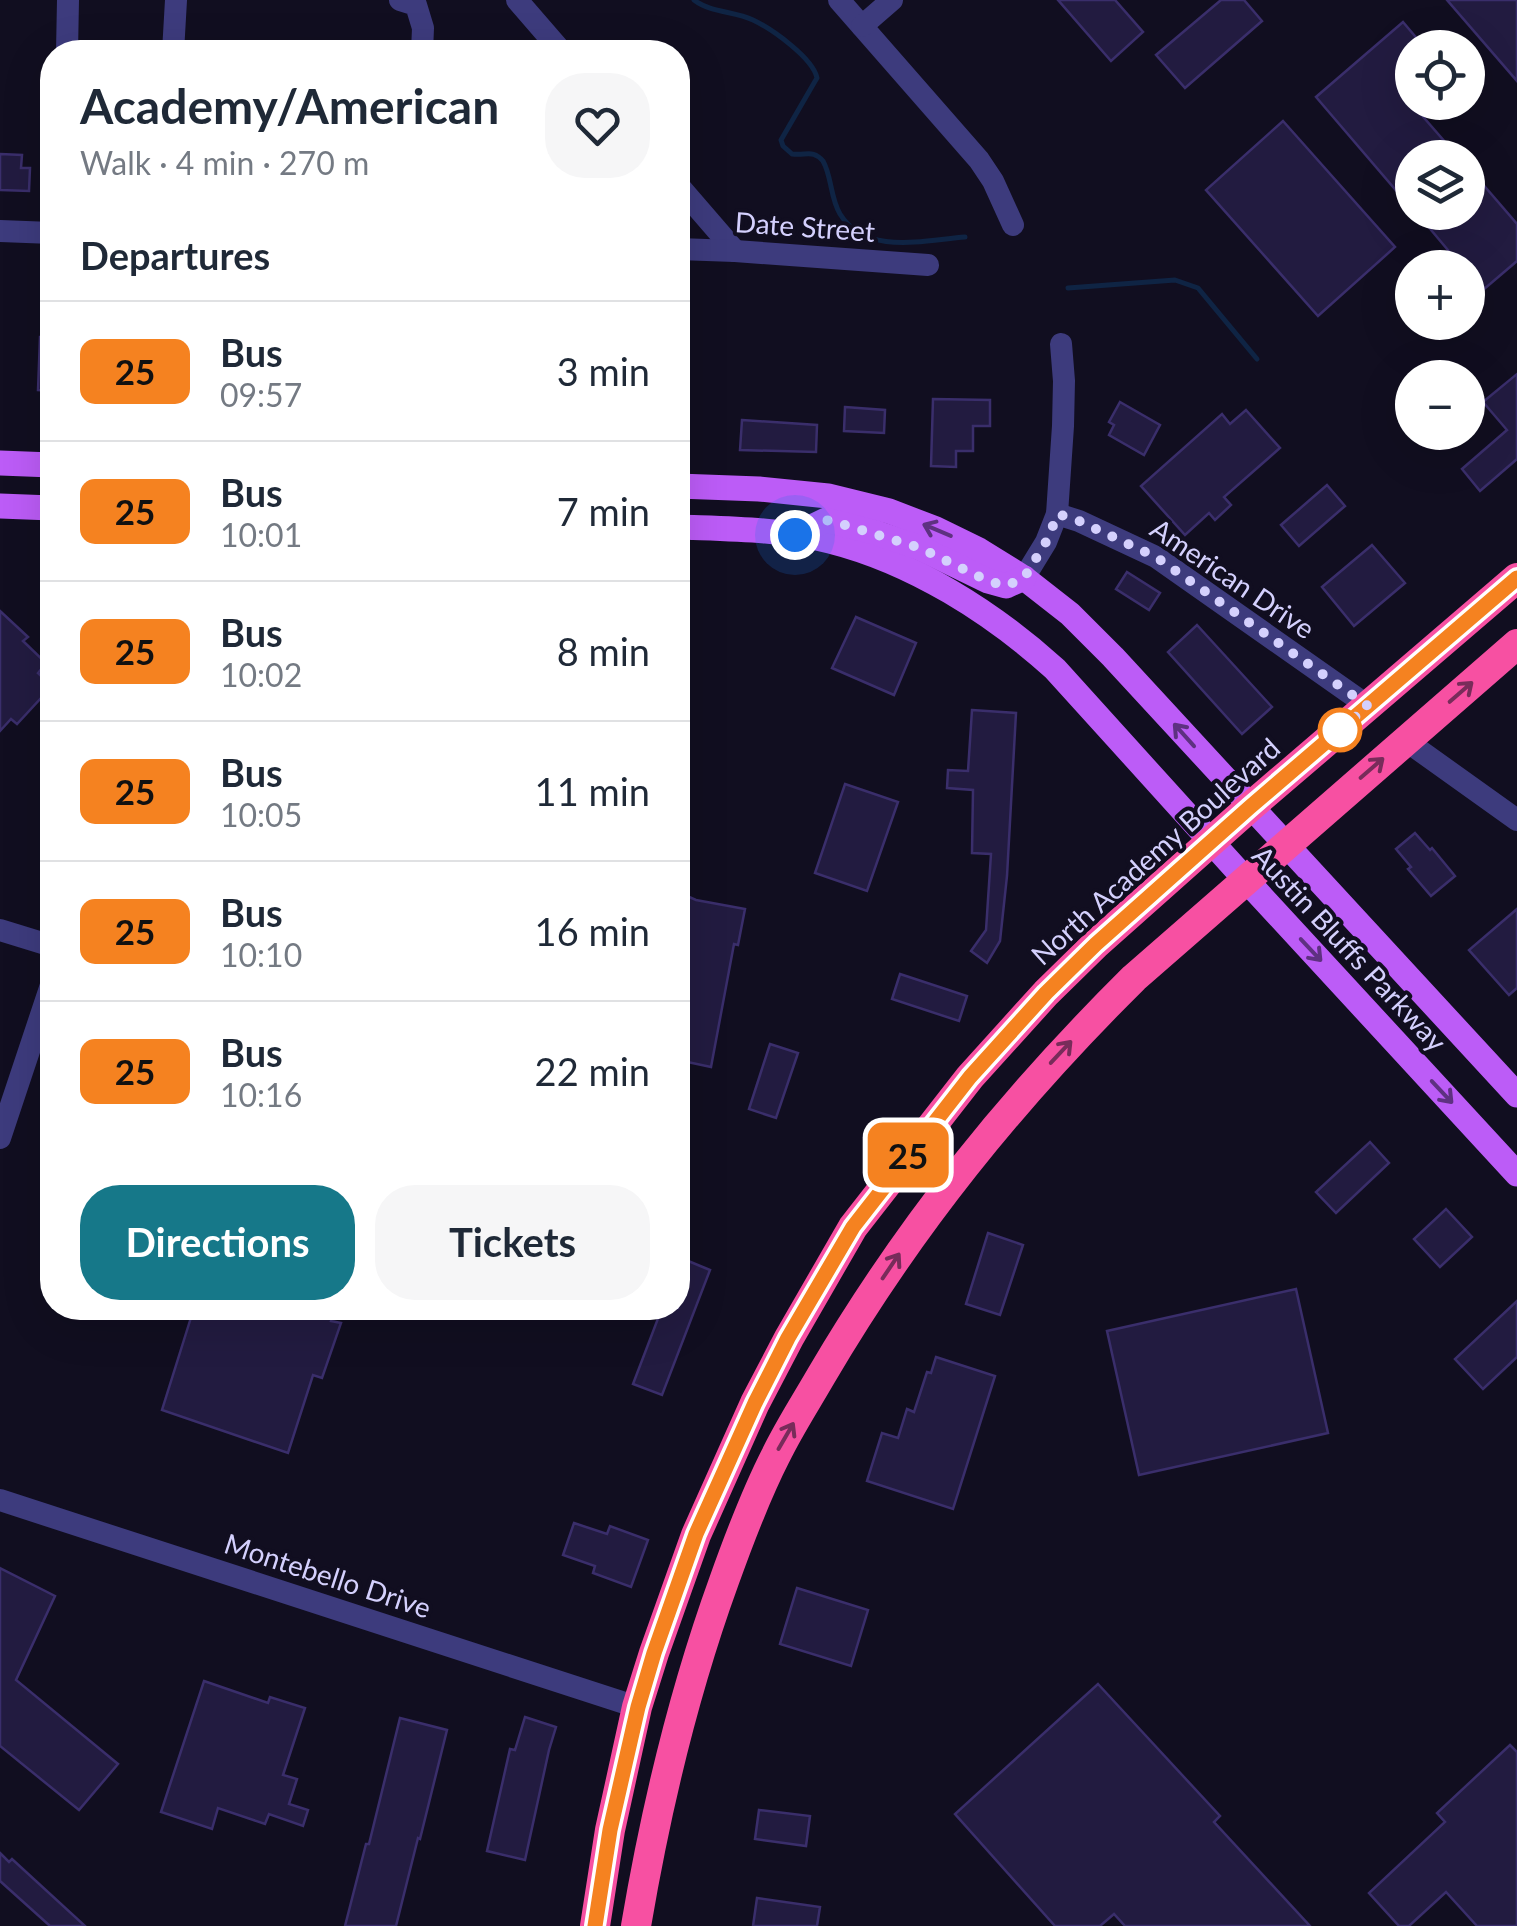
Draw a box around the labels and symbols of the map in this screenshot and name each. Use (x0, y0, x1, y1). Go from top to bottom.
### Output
street label: Date Street (734, 204, 876, 248)
your location (770, 510, 820, 560)
street label: American Drive (1145, 511, 1321, 645)
one-way arrow (922, 520, 953, 538)
one-way arrow (1448, 680, 1473, 703)
unlabelled marker (1319, 709, 1361, 751)
one-way arrow (1173, 723, 1196, 748)
street label: North Academy Boulevard (1024, 730, 1286, 972)
one-way arrow (1359, 758, 1385, 780)
street label: Austin Bluffs Parkway (1246, 838, 1455, 1058)
one-way arrow (1299, 937, 1322, 962)
one-way arrow (1049, 1040, 1072, 1065)
one-way arrow (1430, 1079, 1453, 1104)
line badge: 25 (863, 1122, 953, 1188)
one-way arrow (880, 1252, 901, 1280)
one-way arrow (777, 1422, 797, 1451)
street label: Montebello Drive (220, 1526, 436, 1624)

